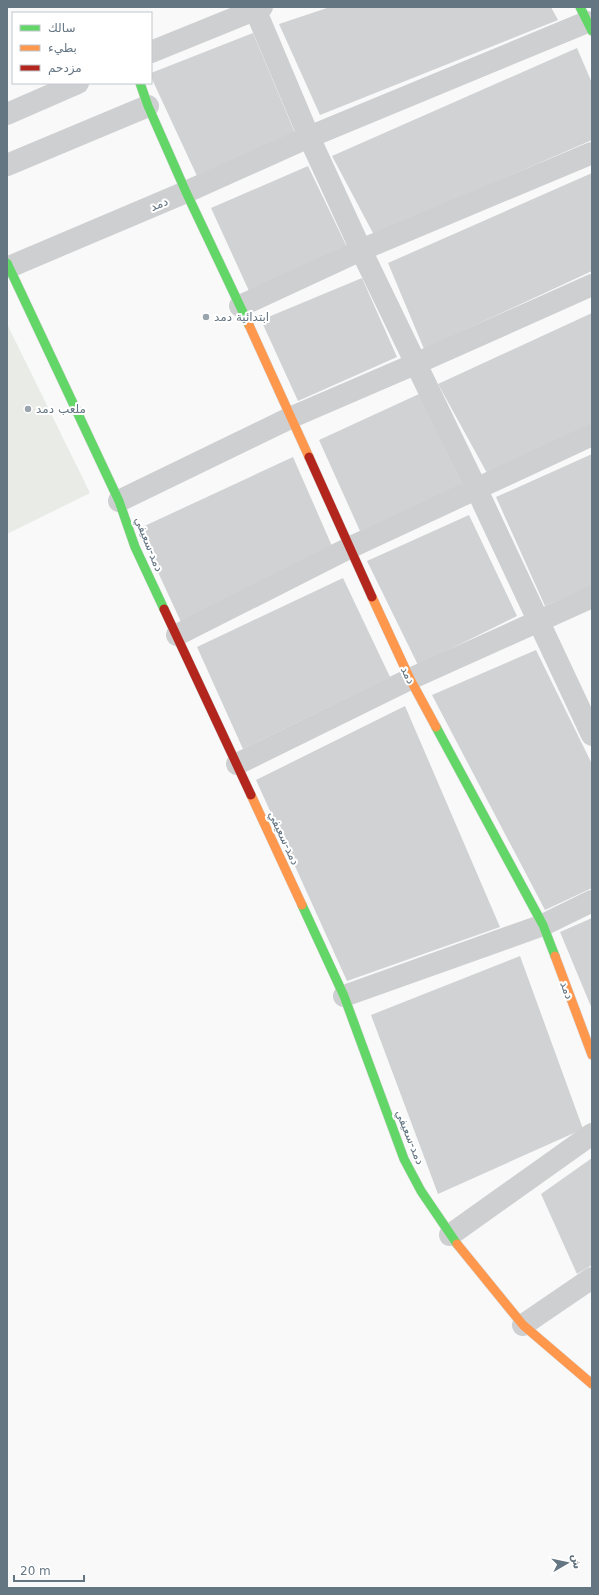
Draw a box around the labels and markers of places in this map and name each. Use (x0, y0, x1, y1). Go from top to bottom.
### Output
place label: ابتدائية دمد (214, 310, 269, 324)
marker: ابتدائية دمد (201, 312, 211, 322)
place label: ملعب دمد (36, 402, 86, 416)
marker: ملعب دمد (23, 404, 33, 414)

